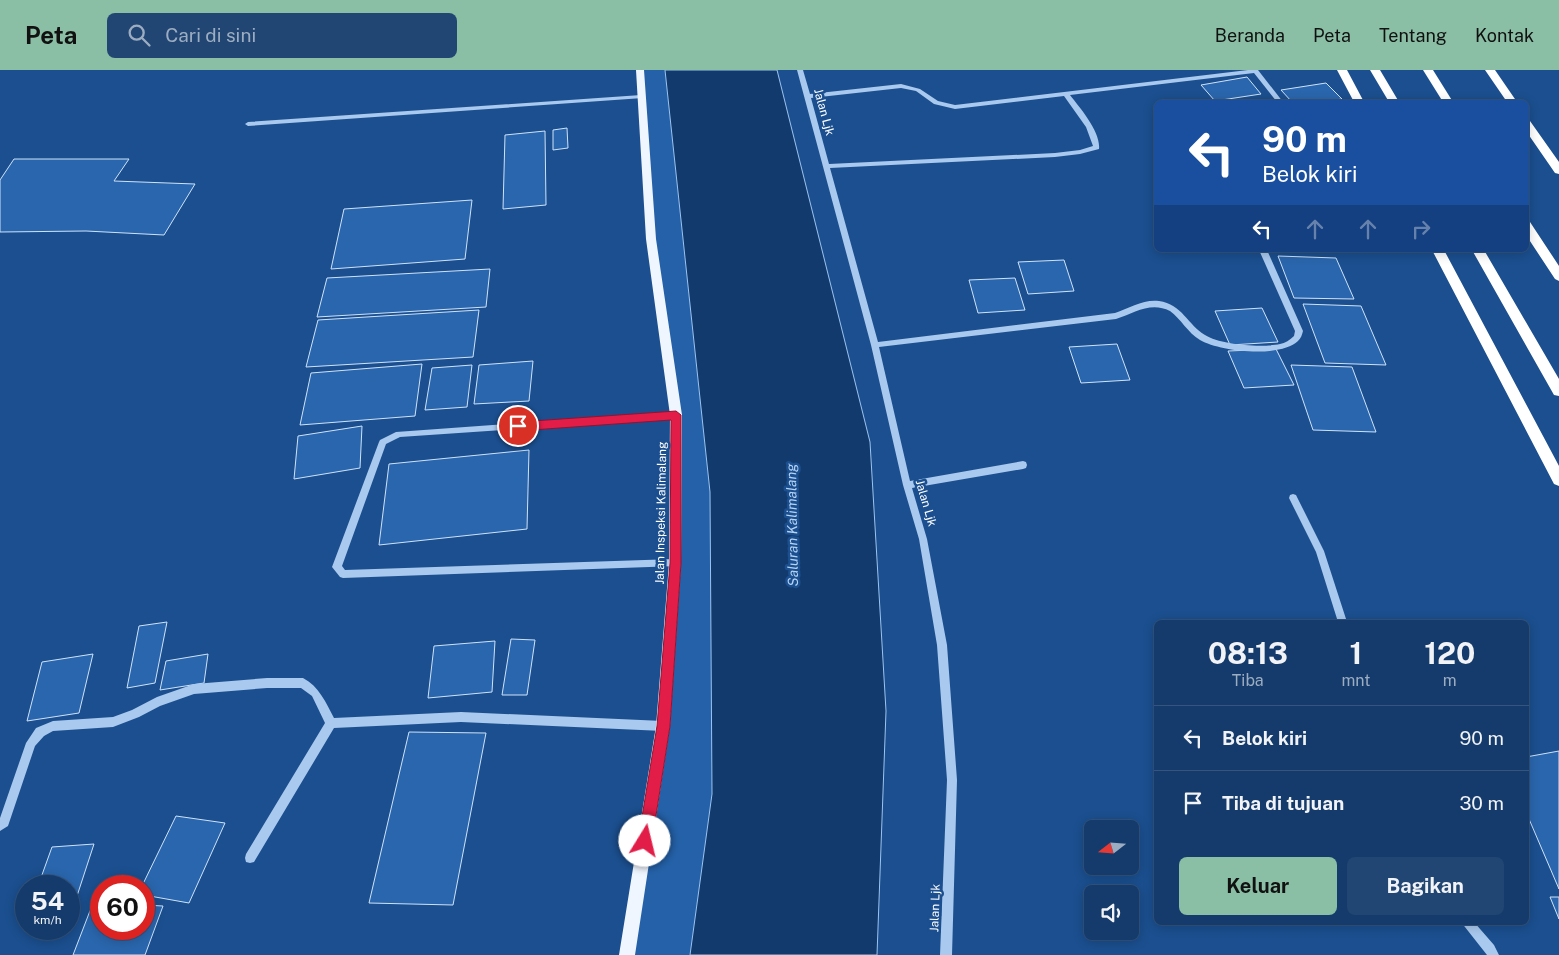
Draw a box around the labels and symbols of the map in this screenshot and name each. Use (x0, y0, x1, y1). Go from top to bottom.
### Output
street label: Jalan Ljk (811, 87, 837, 137)
pin (497, 405, 539, 447)
street label: Jalan Inspeksi Kalimalang (653, 441, 669, 585)
water label: Saluran Kalimalang (783, 463, 801, 587)
street label: Jalan Ljk (913, 478, 939, 528)
position arrow (618, 814, 670, 866)
north arrow (1084, 820, 1139, 875)
speed limit sign: 60 (90, 875, 155, 940)
street label: Jalan Ljk (927, 883, 943, 932)

